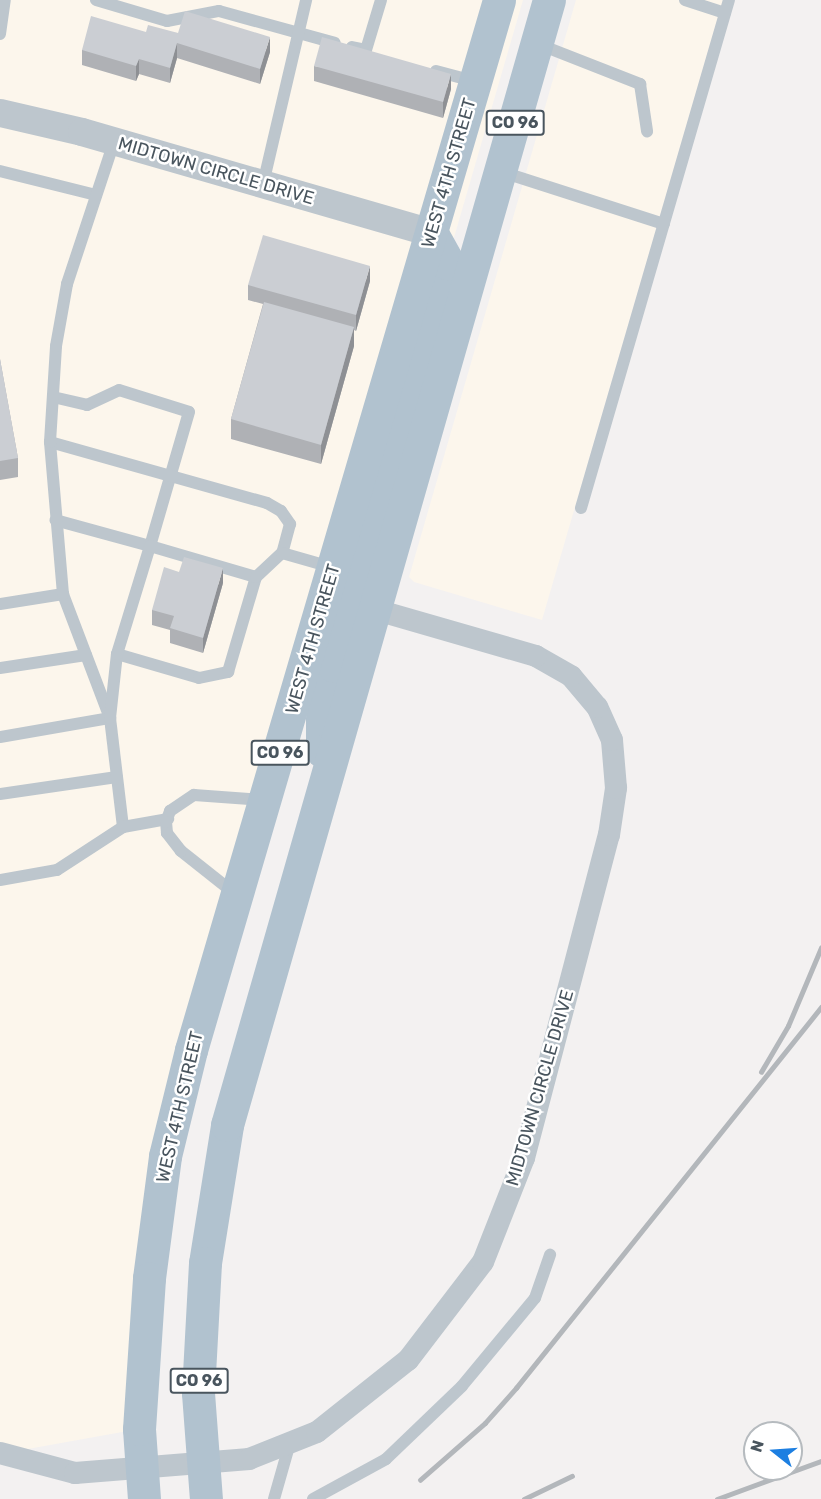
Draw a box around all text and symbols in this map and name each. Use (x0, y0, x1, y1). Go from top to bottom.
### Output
street label: WEST 4TH STREET (417, 95, 481, 251)
road number: CO 96 (485, 110, 545, 136)
street label: MIDTOWN CIRCLE DRIVE (116, 133, 316, 209)
street label: WEST 4TH STREET (281, 561, 345, 717)
road number: CO 96 (250, 740, 310, 766)
street label: MIDTOWN CIRCLE DRIVE (502, 988, 578, 1188)
street label: WEST 4TH STREET (152, 1029, 208, 1185)
road number: CO 96 (169, 1368, 229, 1394)
north arrow (743, 1421, 803, 1481)
text: N (746, 1438, 768, 1454)

